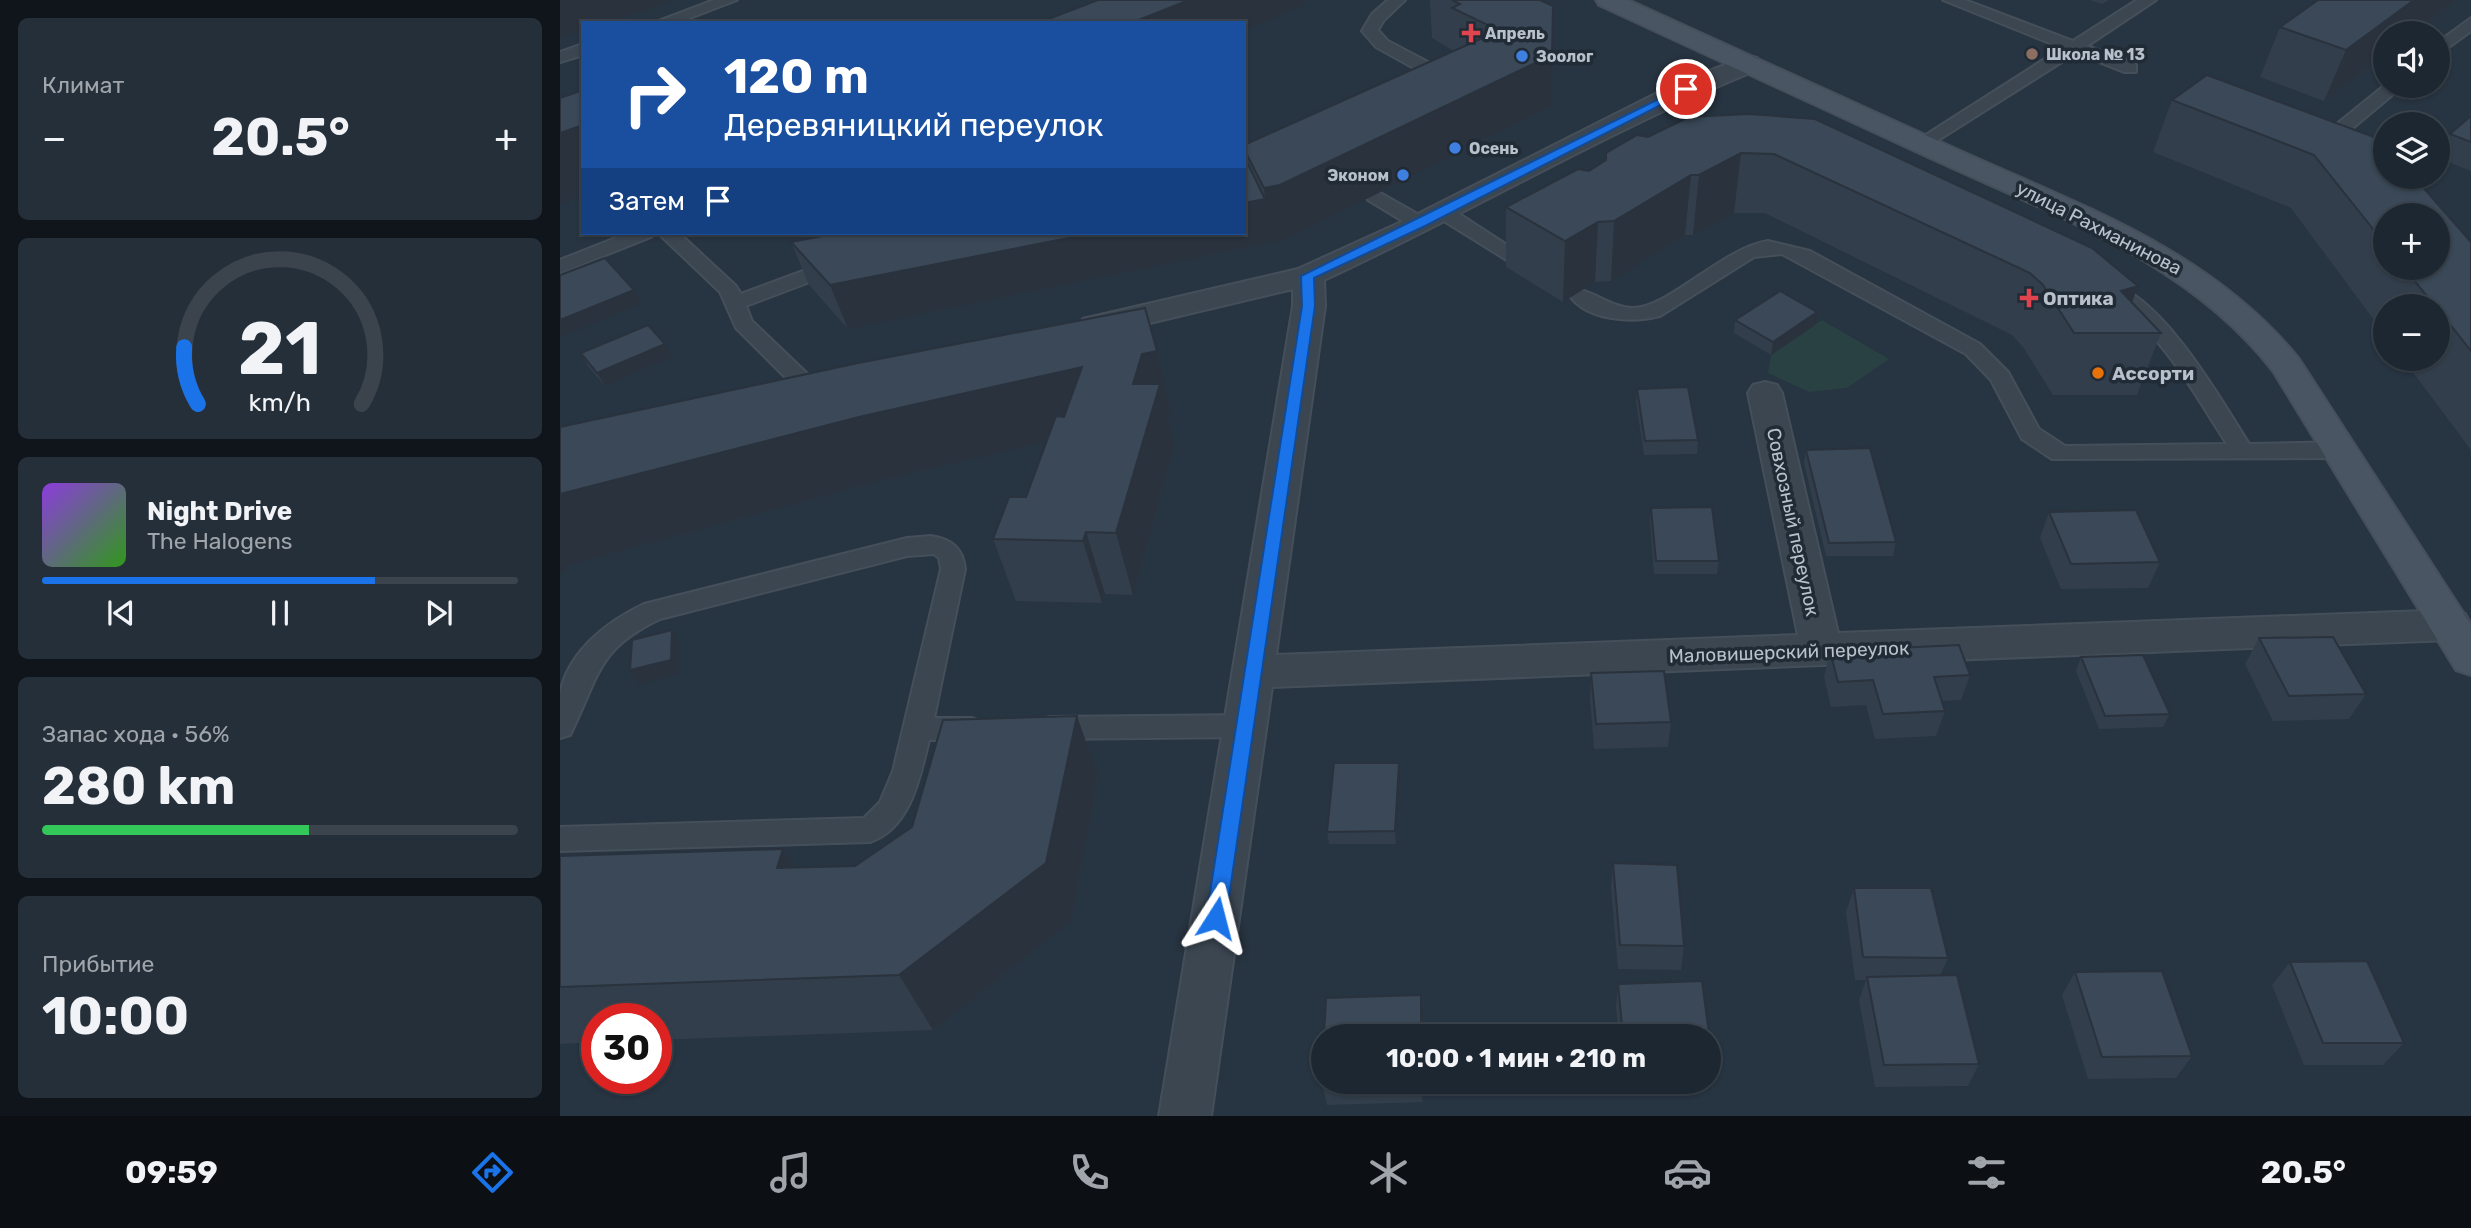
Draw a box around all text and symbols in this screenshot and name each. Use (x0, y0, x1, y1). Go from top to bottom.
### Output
map controls (2373, 21, 2450, 371)
button: sound (2373, 21, 2450, 98)
place label: Апрель (1485, 24, 1545, 43)
marker: Апрель (1463, 25, 1479, 41)
place label: Школа № 13 (2046, 45, 2145, 64)
marker: Школа № 13 (2024, 46, 2040, 62)
text: 120 m (724, 47, 869, 105)
place label: Зоолог (1536, 47, 1594, 66)
marker: Зоолог (1514, 48, 1530, 64)
icon: right (609, 49, 700, 140)
pin (1656, 59, 1716, 119)
icon: arrive (1667, 70, 1705, 108)
text: Климат (42, 71, 124, 99)
text: 20.5° (211, 106, 350, 168)
text: Деревяницкий переулок (724, 106, 1104, 144)
button: layers (2373, 112, 2450, 189)
text: − (42, 115, 67, 161)
text: + (494, 115, 518, 161)
place label: Осень (1469, 139, 1519, 158)
marker: Осень (1447, 140, 1463, 156)
place label: Эконом (1327, 166, 1389, 185)
marker: Эконом (1395, 167, 1411, 183)
street label: улица Рахманинова (2012, 176, 2186, 280)
icon: arrive (699, 182, 737, 220)
text: Затем (609, 186, 685, 217)
button: + (2373, 203, 2450, 280)
place label: Оптика (2043, 287, 2114, 310)
marker: Оптика (2021, 290, 2037, 306)
button: − (2373, 294, 2450, 371)
text: 21 (238, 307, 322, 393)
place label: Ассорти (2112, 362, 2194, 385)
marker: Ассорти (2090, 365, 2106, 381)
text: km/h (249, 388, 311, 417)
street label: Совхозный переулок (1762, 426, 1824, 618)
text: Night Drive (147, 496, 292, 527)
text: The Halogens (147, 527, 293, 555)
icon: previous (102, 594, 140, 632)
icon: pause (261, 594, 299, 632)
icon: next (420, 594, 458, 632)
street label: Маловишерский переулок (1668, 636, 1910, 668)
text: Запас хода · 56% (42, 720, 230, 748)
text: 280 km (42, 755, 236, 817)
position arrow (1179, 881, 1253, 955)
text: Прибытие (42, 950, 154, 978)
text: 10:00 (42, 985, 189, 1047)
speed limit sign: 30 (581, 1003, 672, 1094)
text: 10:00 · 1 мин · 210 m (1386, 1043, 1646, 1074)
icon: directions (468, 1148, 517, 1197)
icon: music (766, 1148, 815, 1197)
icon: phone (1065, 1148, 1114, 1197)
icon: climate (1364, 1148, 1413, 1197)
icon: car (1663, 1148, 1712, 1197)
icon: filters (1962, 1148, 2011, 1197)
text: 09:59 (125, 1153, 218, 1191)
text: 20.5° (2261, 1153, 2346, 1191)

